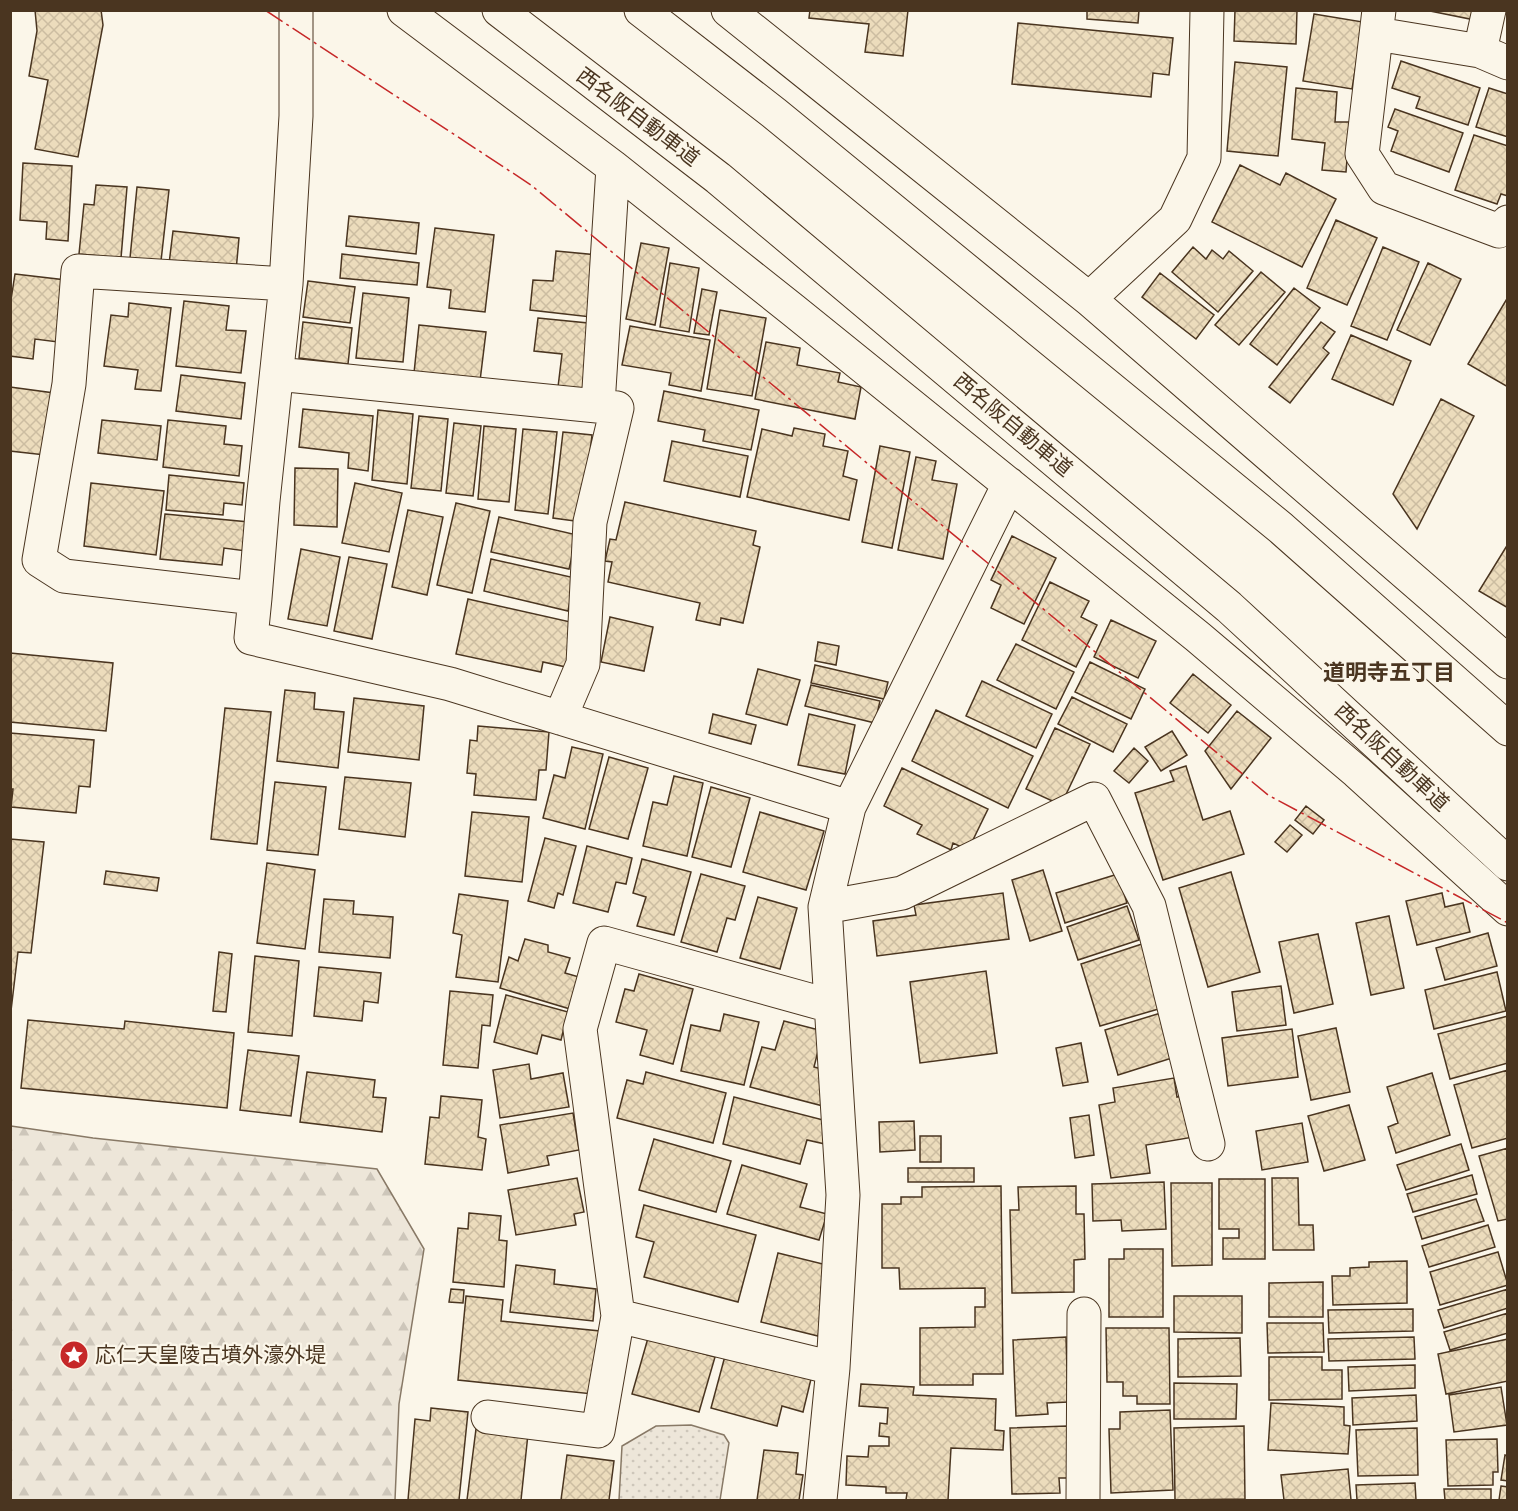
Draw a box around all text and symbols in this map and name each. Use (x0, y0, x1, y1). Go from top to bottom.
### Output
street label: 西名阪自動車道 (571, 62, 705, 172)
street label: 西名阪自動車道 (948, 368, 1078, 482)
district label: 道明寺五丁目 (1323, 659, 1455, 686)
street label: 西名阪自動車道 (1329, 697, 1455, 817)
place icon: 応仁天皇陵古墳外濠外堤 (58, 1339, 90, 1371)
place label: 応仁天皇陵古墳外濠外堤 (95, 1342, 326, 1368)

